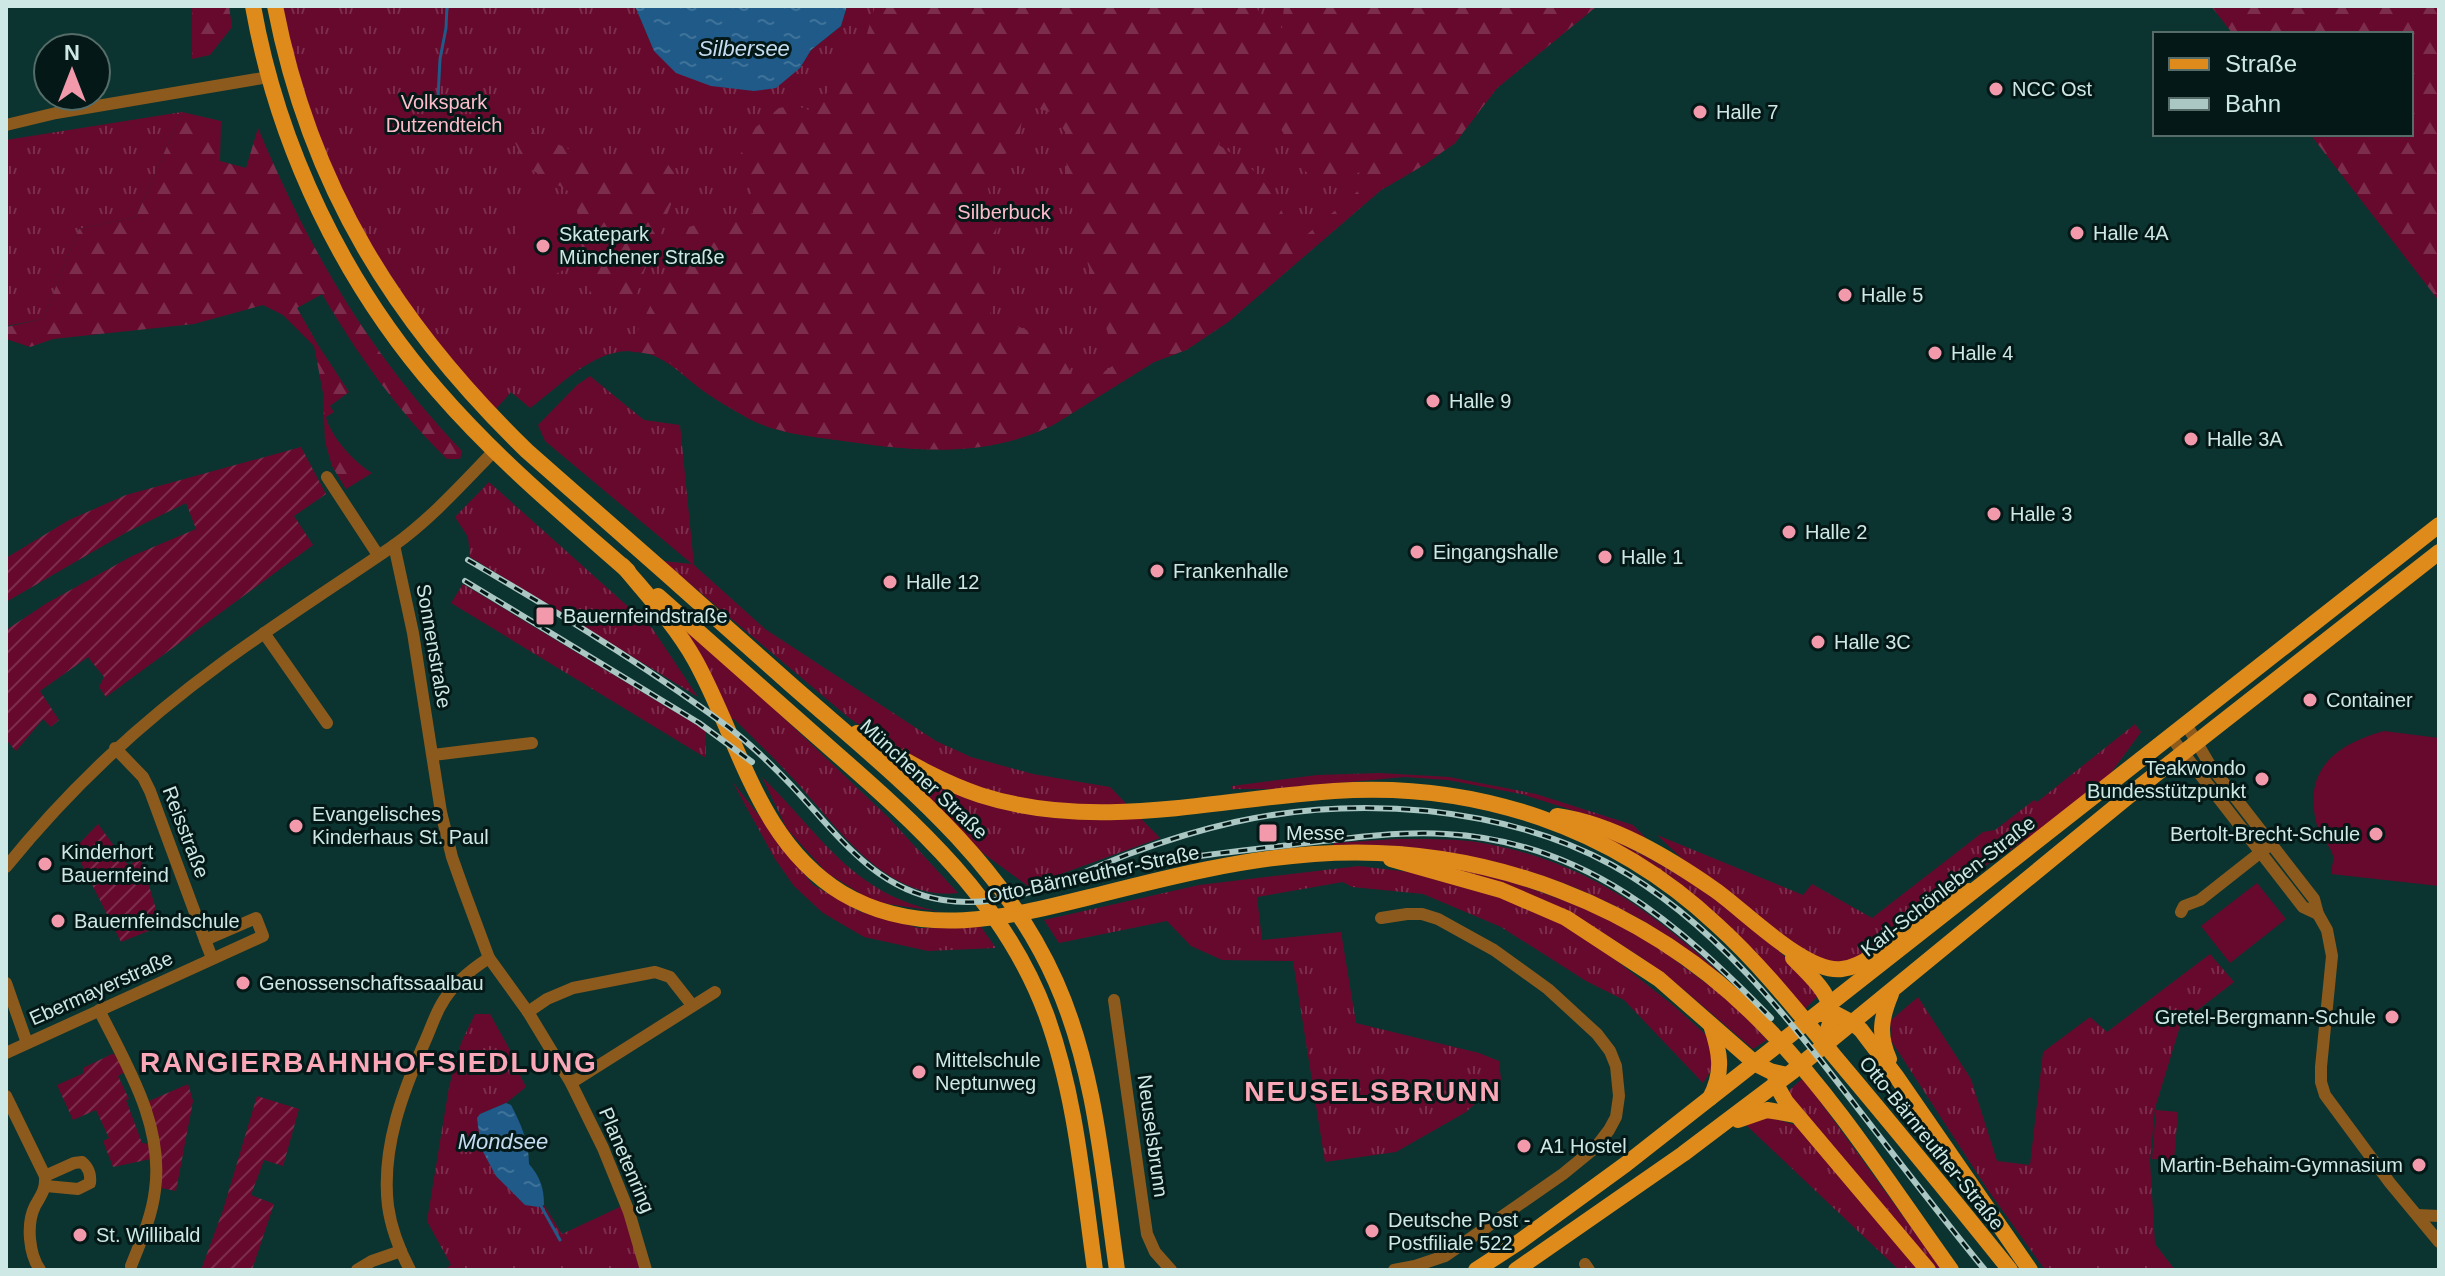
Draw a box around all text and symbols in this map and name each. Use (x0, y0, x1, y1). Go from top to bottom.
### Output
north arrow (32, 32, 112, 112)
legend (2153, 32, 2413, 136)
water label: Silbersee (698, 36, 790, 61)
text: N (64, 40, 80, 65)
text: Straße (2225, 50, 2297, 77)
place label: NCC Ost (2012, 78, 2092, 100)
marker: NCC Ost (1987, 80, 2005, 98)
text: Bahn (2225, 90, 2281, 117)
park label: Volkspark Dutzendteich (386, 91, 502, 136)
place label: Halle 7 (1716, 101, 1778, 123)
marker: Halle 7 (1691, 103, 1709, 121)
park label: Silberbuck (957, 201, 1052, 223)
place label: Halle 4A (2093, 222, 2169, 244)
place label: Skatepark Münchener Straße (559, 223, 725, 268)
marker: Halle 4A (2068, 224, 2086, 242)
marker: Skatepark Münchener Straße (534, 237, 552, 255)
place label: Halle 5 (1861, 284, 1923, 306)
marker: Halle 5 (1836, 286, 1854, 304)
place label: Halle 4 (1951, 342, 2013, 364)
marker: Halle 4 (1926, 344, 1944, 362)
place label: Halle 9 (1449, 390, 1511, 412)
marker: Halle 9 (1424, 392, 1442, 410)
place label: Halle 3A (2207, 428, 2283, 450)
marker: Halle 3A (2182, 430, 2200, 448)
place label: Halle 3 (2010, 503, 2072, 525)
marker: Halle 3 (1985, 505, 2003, 523)
place label: Halle 2 (1805, 521, 1867, 543)
marker: Halle 2 (1780, 523, 1798, 541)
place label: Eingangshalle (1433, 541, 1559, 563)
marker: Eingangshalle (1408, 543, 1426, 561)
place label: Halle 1 (1621, 546, 1683, 568)
marker: Halle 1 (1596, 548, 1614, 566)
place label: Frankenhalle (1173, 560, 1289, 582)
marker: Frankenhalle (1148, 562, 1166, 580)
place label: Halle 12 (906, 571, 979, 593)
marker: Halle 12 (881, 573, 899, 591)
street label: Sonnenstraße (412, 582, 456, 710)
marker: Bauernfeindstraße (534, 605, 556, 627)
place label: Bauernfeindstraße (563, 605, 728, 627)
place label: Halle 3C (1834, 631, 1911, 653)
marker: Halle 3C (1809, 633, 1827, 651)
place label: Container (2326, 689, 2413, 711)
marker: Container (2301, 691, 2319, 709)
street label: Münchener Straße (856, 714, 992, 844)
place label: Teakwondo Bundesstützpunkt (2087, 757, 2246, 802)
marker: Teakwondo Bundesstützpunkt (2253, 770, 2271, 788)
street label: Reisstraße (158, 783, 214, 881)
place label: Evangelisches Kinderhaus St. Paul (312, 803, 489, 848)
street label: Karl-Schönleben-Straße (1857, 811, 2039, 961)
marker: Evangelisches Kinderhaus St. Paul (287, 817, 305, 835)
marker: Messe (1257, 822, 1279, 844)
place label: Messe (1286, 822, 1345, 844)
place label: Bertolt-Brecht-Schule (2170, 823, 2360, 845)
marker: Bertolt-Brecht-Schule (2367, 825, 2385, 843)
place label: Kinderhort Bauernfeind (61, 841, 169, 886)
street label: Otto-Bärnreuther-Straße (985, 841, 1201, 907)
marker: Kinderhort Bauernfeind (36, 855, 54, 873)
place label: Bauernfeindschule (74, 910, 240, 932)
marker: Bauernfeindschule (49, 912, 67, 930)
street label: Ebermayerstraße (26, 947, 176, 1029)
place label: Genossenschaftssaalbau (259, 972, 484, 994)
marker: Genossenschaftssaalbau (234, 974, 252, 992)
place label: Gretel-Bergmann-Schule (2155, 1006, 2376, 1028)
marker: Gretel-Bergmann-Schule (2383, 1008, 2401, 1026)
district label: RANGIERBAHNHOFSIEDLUNG (140, 1047, 598, 1078)
place label: Mittelschule Neptunweg (935, 1049, 1041, 1094)
street label: Otto-Bärnreuther-Straße (1855, 1052, 2009, 1234)
marker: Mittelschule Neptunweg (910, 1063, 928, 1081)
street label: Neuselsbrunn (1134, 1073, 1172, 1199)
district label: NEUSELSBRUNN (1244, 1076, 1502, 1107)
street label: Planetenring (595, 1104, 659, 1216)
water label: Mondsee (458, 1129, 548, 1154)
place label: A1 Hostel (1540, 1135, 1627, 1157)
marker: A1 Hostel (1515, 1137, 1533, 1155)
place label: Martin-Behaim-Gymnasium (2160, 1154, 2403, 1176)
marker: Martin-Behaim-Gymnasium (2410, 1156, 2428, 1174)
place label: Deutsche Post - Postfiliale 522 (1388, 1209, 1530, 1254)
marker: Deutsche Post - Postfiliale 522 (1363, 1222, 1381, 1240)
place label: St. Willibald (96, 1224, 200, 1246)
marker: St. Willibald (71, 1226, 89, 1244)

